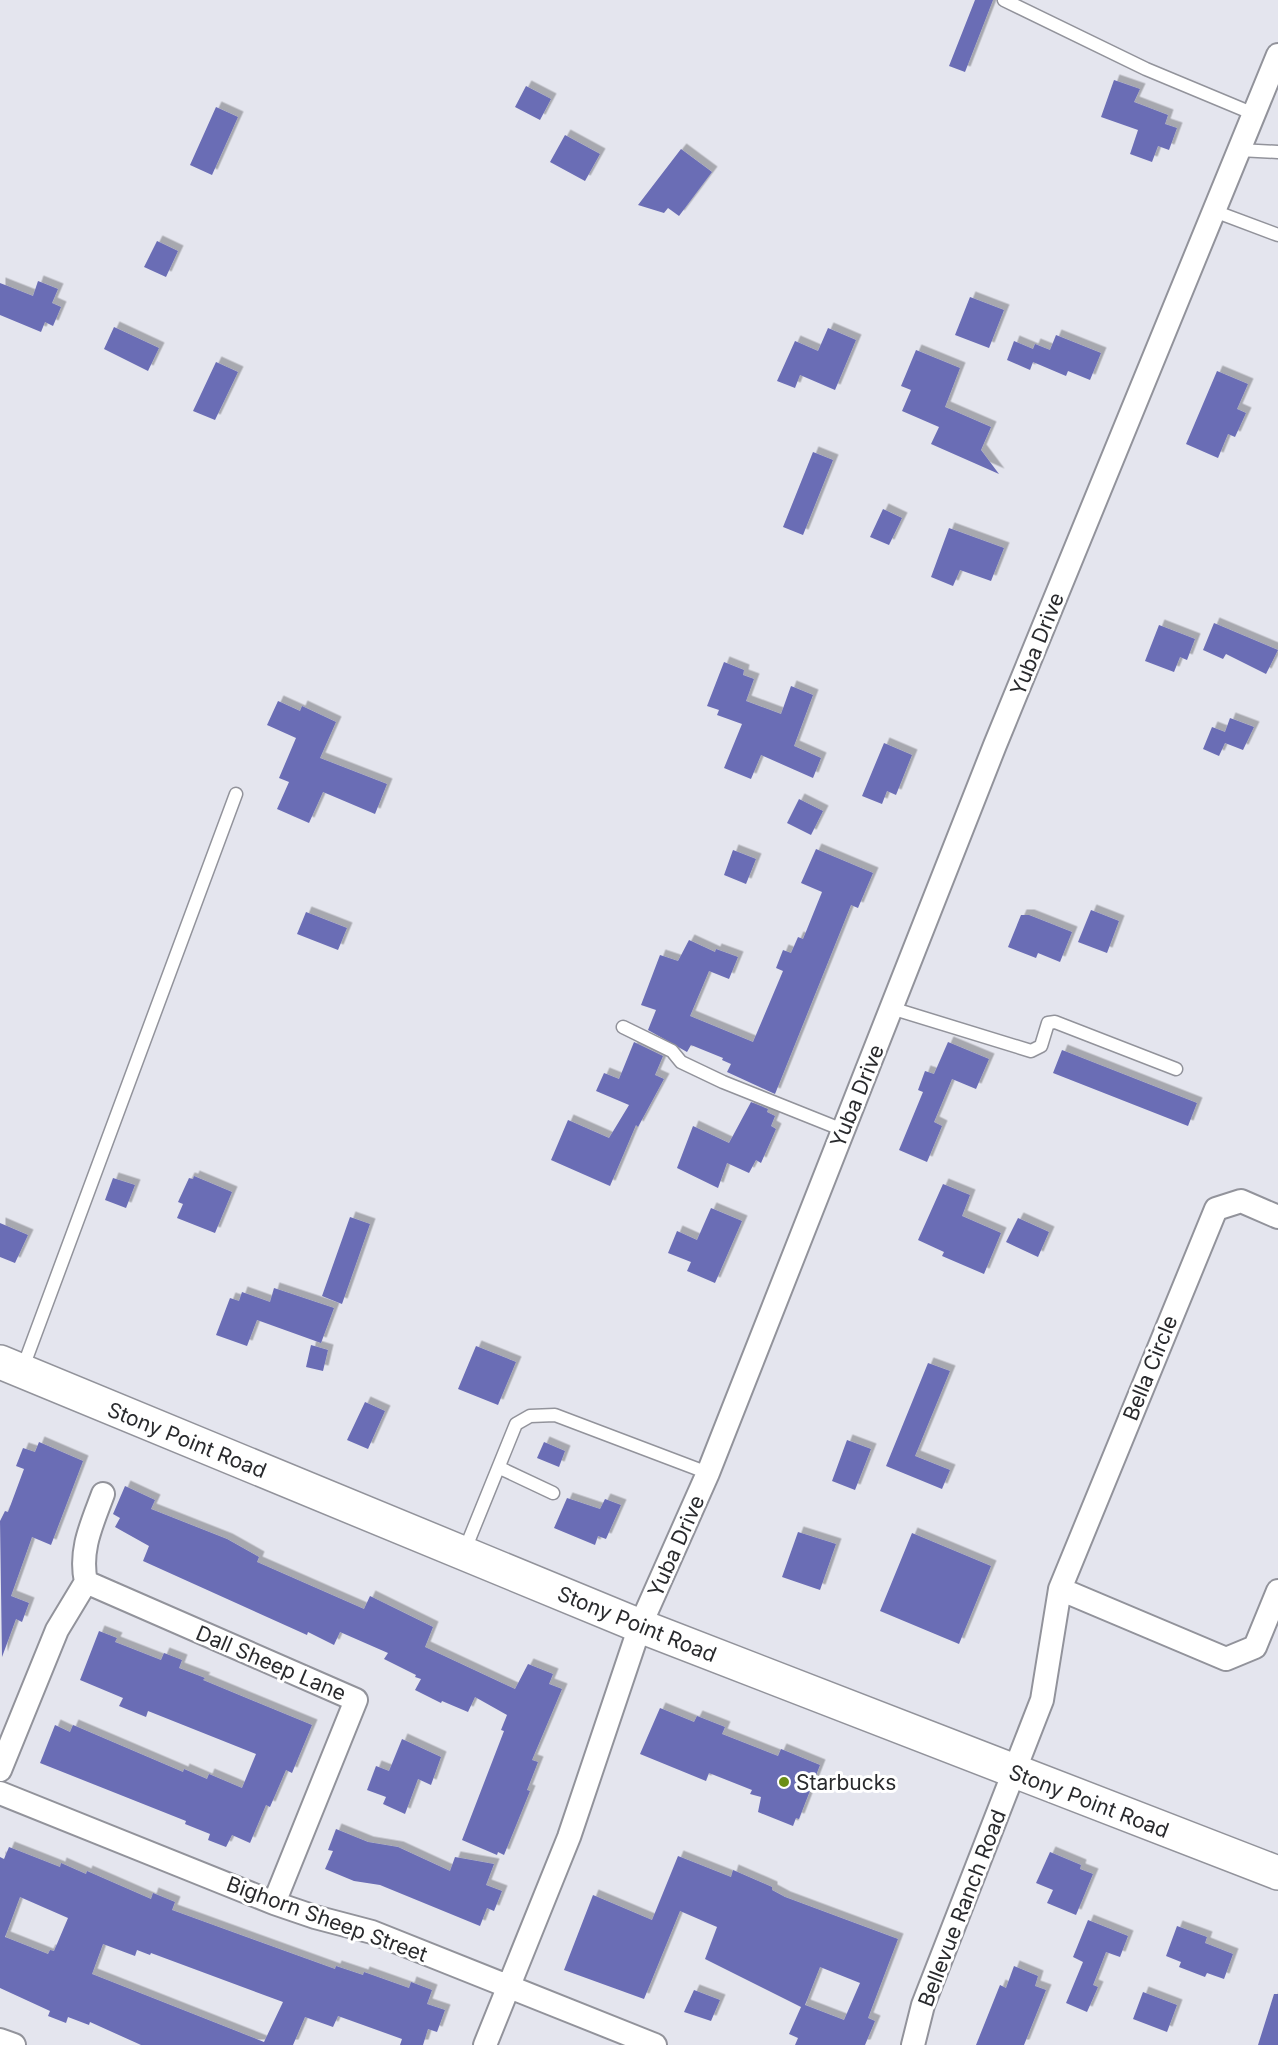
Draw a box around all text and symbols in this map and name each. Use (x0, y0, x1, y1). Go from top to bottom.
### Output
street label: Yuba Drive (1005, 589, 1069, 699)
street label: Yuba Drive (825, 1041, 889, 1151)
street label: Bella Circle (1118, 1312, 1182, 1424)
street label: Stony Point Road (104, 1397, 270, 1483)
street label: Yuba Drive (642, 1491, 710, 1601)
street label: Stony Point Road (554, 1581, 720, 1667)
street label: Dall Sheep Lane (192, 1620, 350, 1706)
street label: Stony Point Road (1005, 1759, 1173, 1843)
place label: Starbucks (796, 1770, 896, 1795)
marker: Starbucks (777, 1775, 791, 1789)
street label: Bellevue Ranch Road (913, 1806, 1011, 2010)
street label: Bighorn Sheep Street (223, 1871, 431, 1967)

